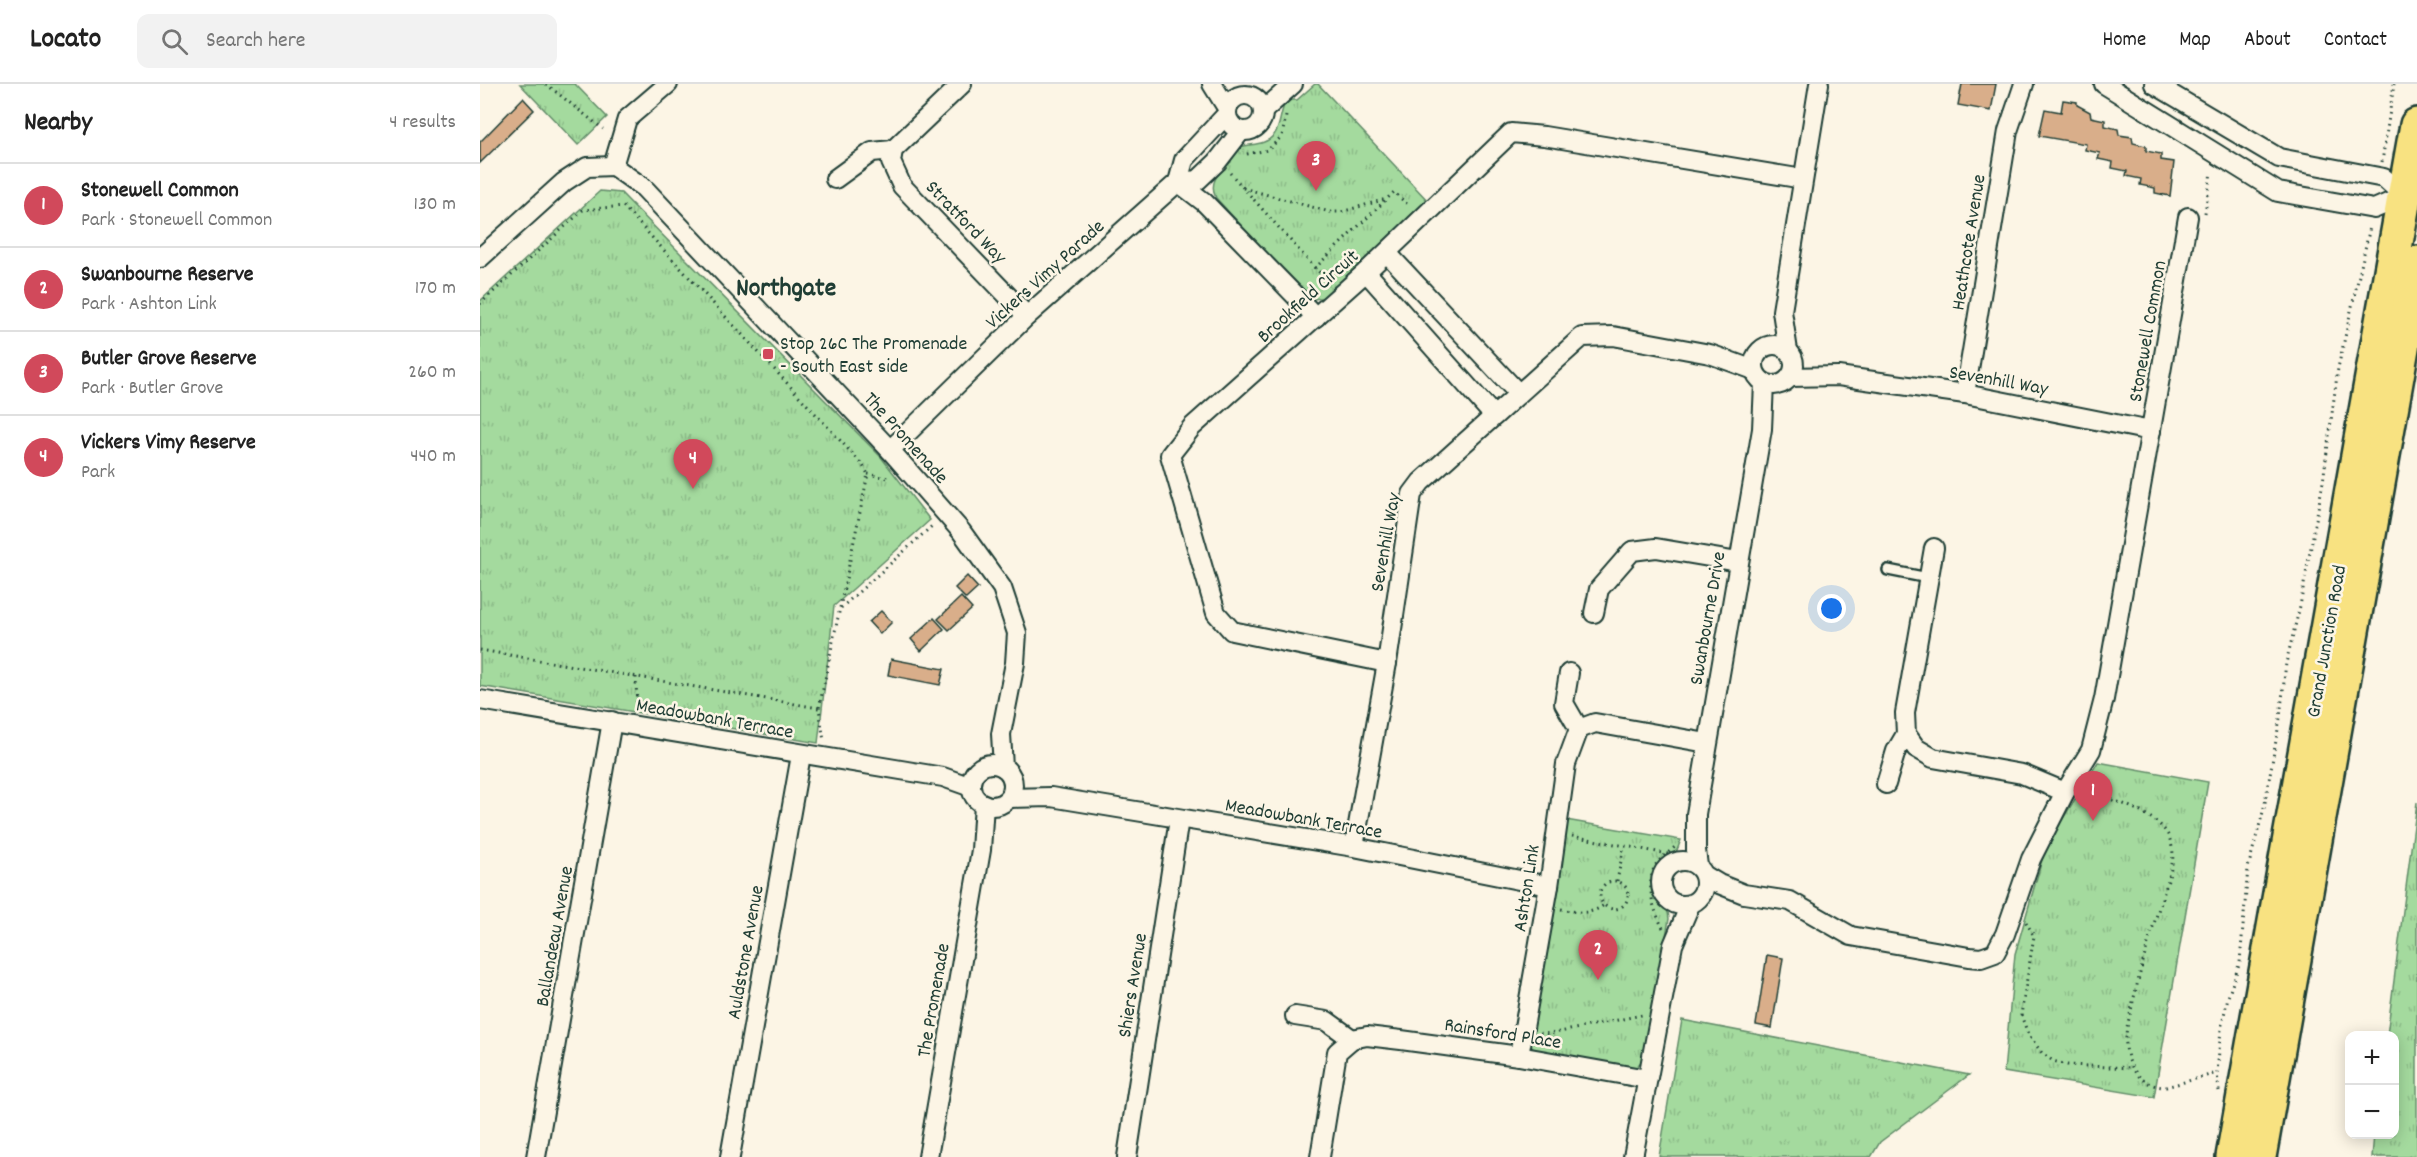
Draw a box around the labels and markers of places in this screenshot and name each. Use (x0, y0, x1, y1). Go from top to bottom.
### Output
pin: 3 (1296, 141, 1336, 191)
place label: Stop 26C The Promenade - South East side (780, 331, 967, 382)
marker: Stop 26C The Promenade - South East side (761, 347, 775, 361)
pin: 4 (674, 440, 712, 489)
pin: 1 (2074, 772, 2112, 821)
pin: 2 (1578, 930, 1618, 980)

